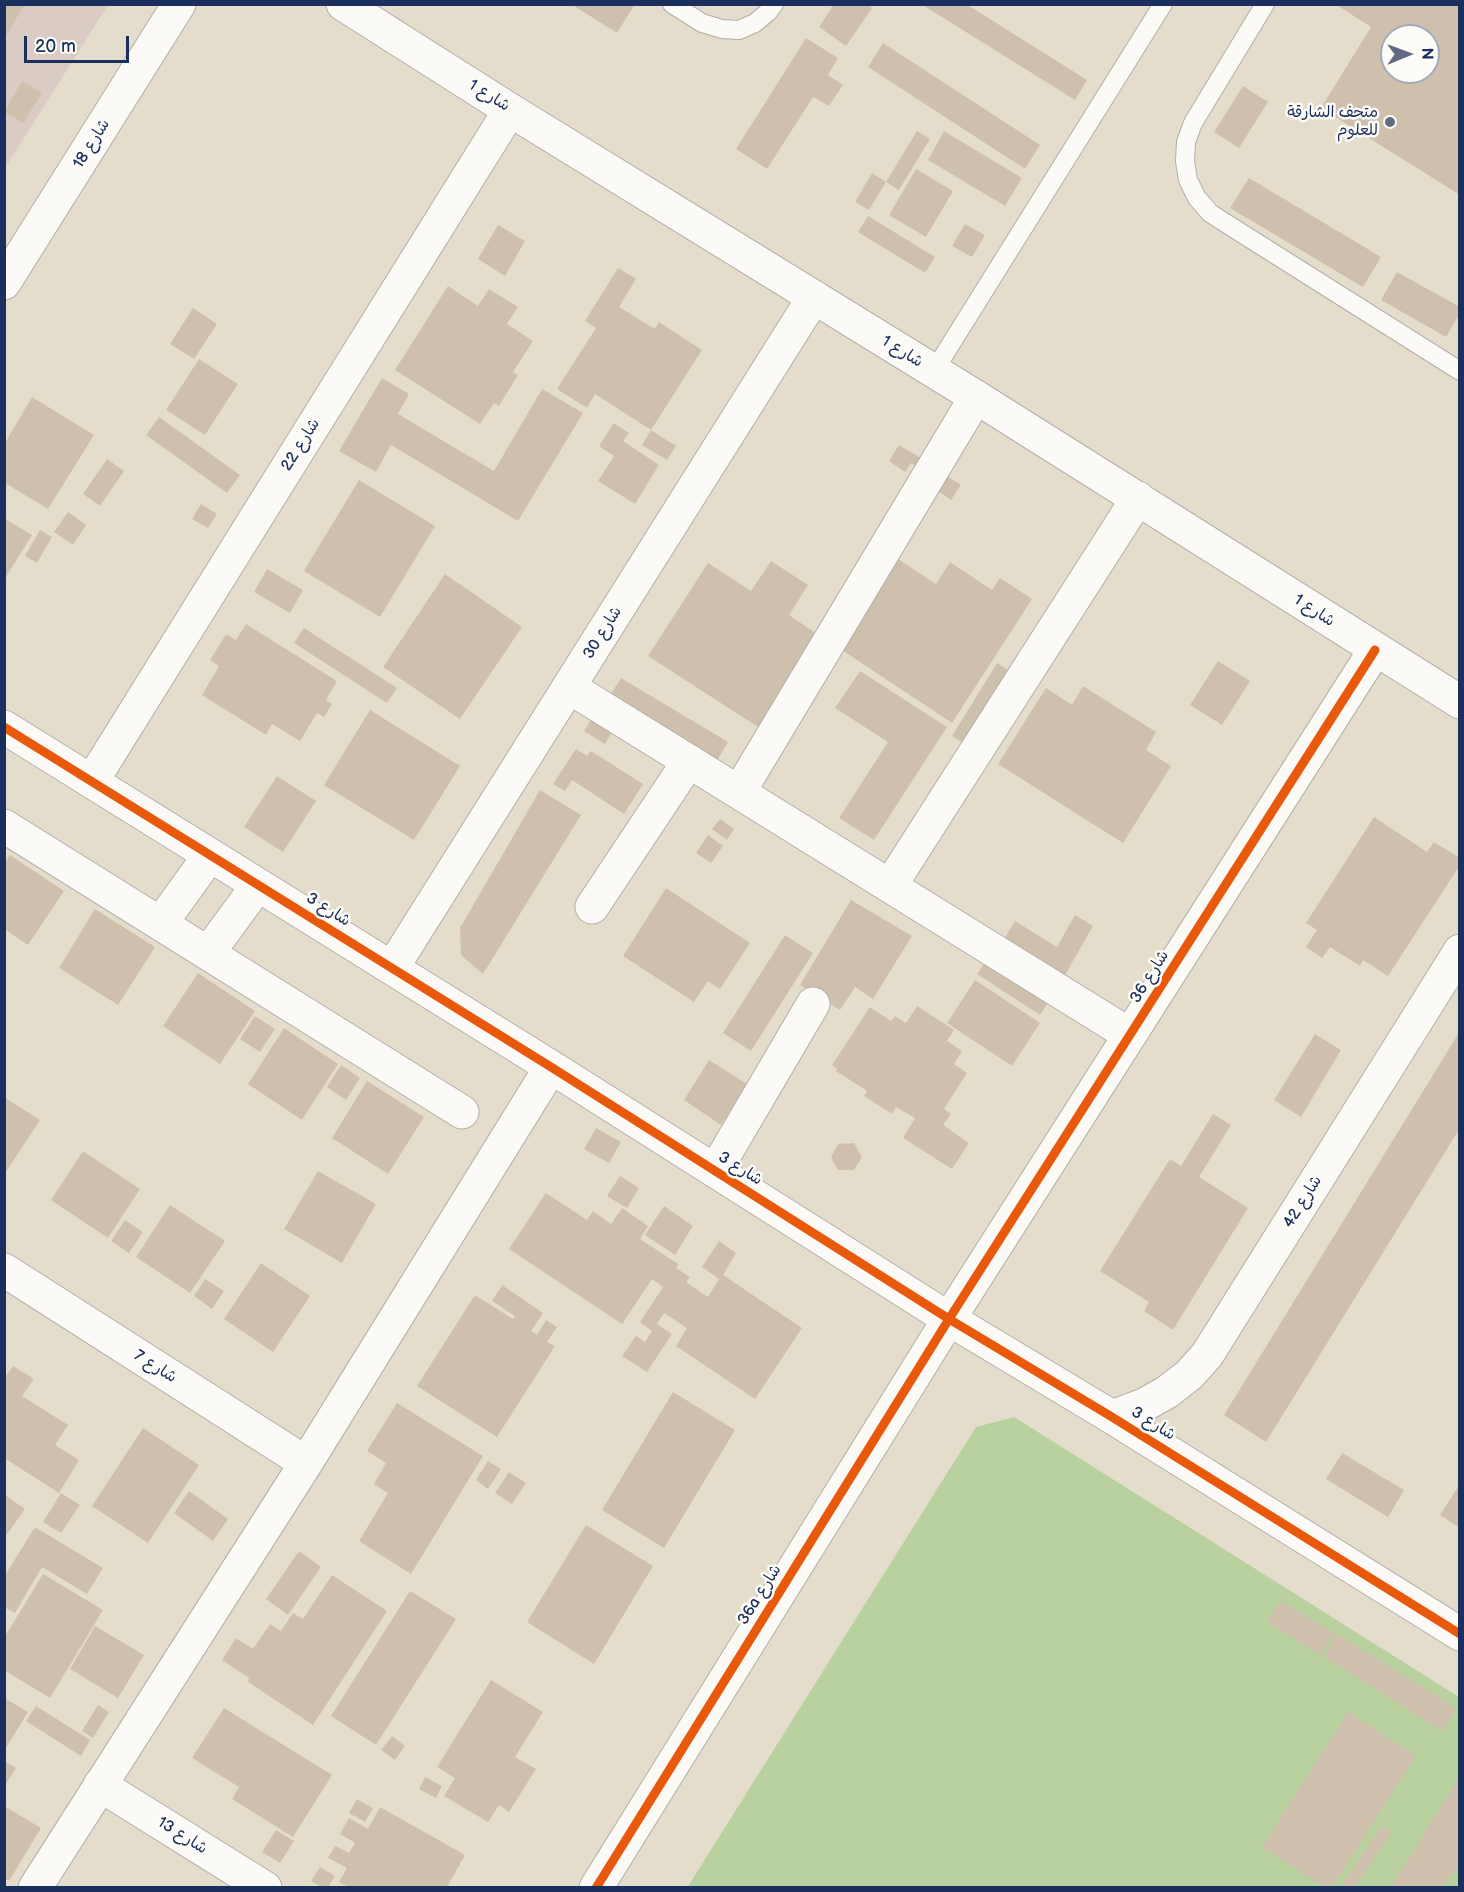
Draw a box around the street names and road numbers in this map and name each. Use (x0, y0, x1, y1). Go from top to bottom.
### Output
street label: شارع 1 (465, 76, 513, 116)
street label: شارع 18 (69, 116, 115, 172)
street label: شارع 1 (878, 332, 926, 372)
street label: شارع 22 (278, 415, 324, 475)
street label: شارع 1 (1290, 591, 1338, 631)
street label: شارع 30 (579, 603, 627, 663)
street label: شارع 3 (302, 889, 354, 931)
street label: شارع 36 (1126, 947, 1174, 1007)
street label: شارع 3 (714, 1148, 766, 1190)
street label: شارع 42 (1279, 1172, 1327, 1232)
street label: شارع 7 (130, 1346, 180, 1388)
street label: شارع 3 (1127, 1403, 1179, 1445)
street label: 36a شارع (734, 1561, 786, 1629)
street label: شارع 13 (154, 1813, 210, 1859)

